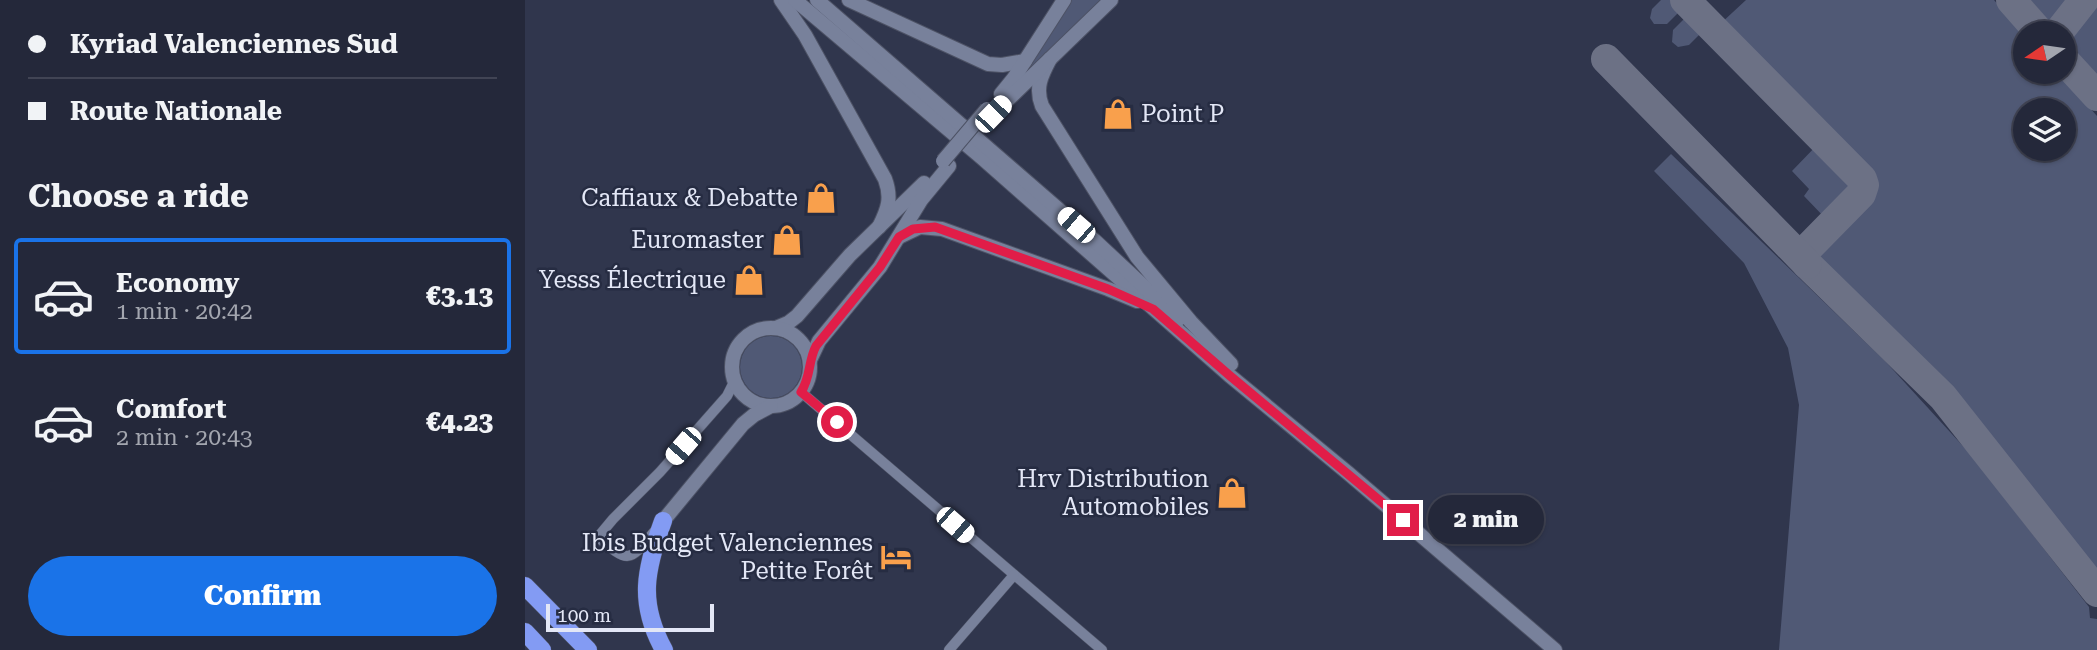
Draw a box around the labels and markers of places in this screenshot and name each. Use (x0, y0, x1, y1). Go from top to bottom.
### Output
shop icon: Point P (1101, 97, 1135, 131)
place label: Point P (1141, 100, 1224, 128)
shop icon: Caffiaux & Debatte (804, 181, 838, 215)
place label: Caffiaux & Debatte (581, 184, 798, 212)
shop icon: Euromaster (770, 223, 804, 257)
place label: Euromaster (631, 226, 764, 254)
shop icon: Yesss Électrique (732, 263, 766, 297)
place label: Yesss Électrique (539, 265, 726, 294)
place label: Hrv Distribution Automobiles (1017, 465, 1209, 521)
shop icon: Hrv Distribution Automobiles (1215, 476, 1249, 510)
place label: Ibis Budget Valenciennes Petite Forêt (582, 529, 873, 585)
hotel icon: Ibis Budget Valenciennes Petite Forêt (879, 540, 913, 574)

